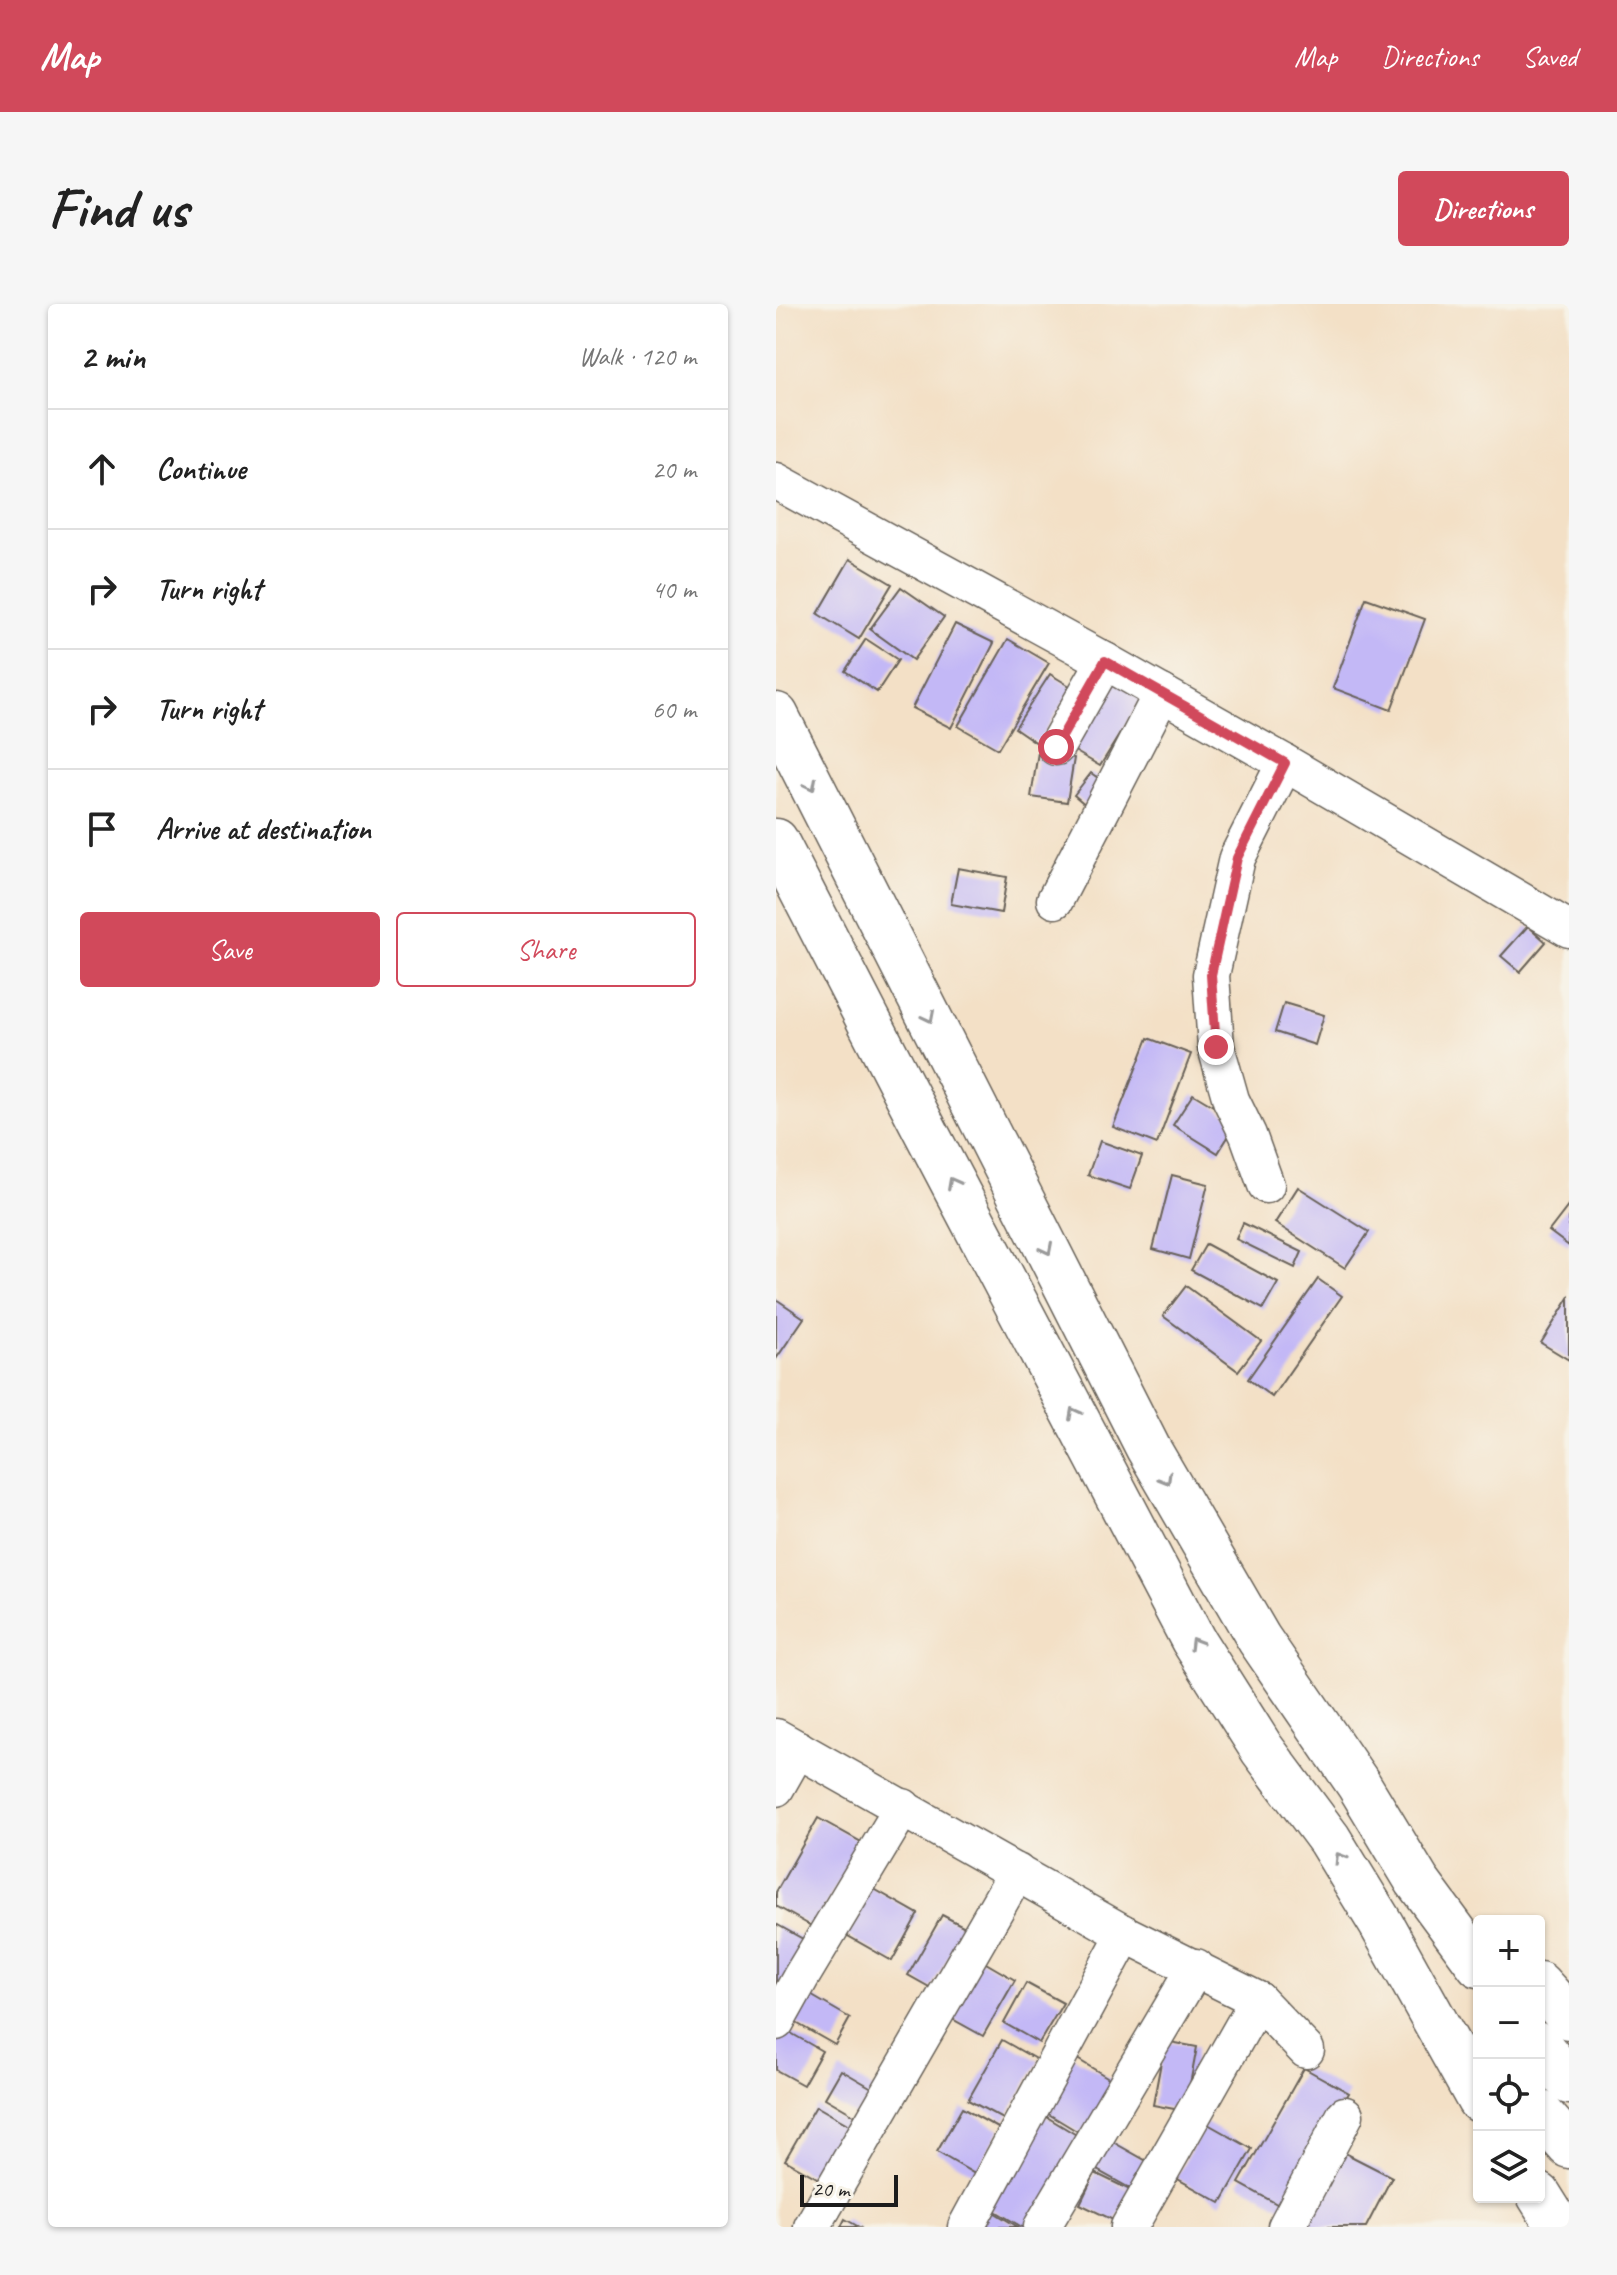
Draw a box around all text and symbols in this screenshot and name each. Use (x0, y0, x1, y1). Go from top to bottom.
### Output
text: Map (40, 33, 99, 80)
text: Map (1294, 39, 1337, 74)
text: Directions (1381, 39, 1479, 74)
text: Saved (1523, 39, 1577, 74)
button: Directions (1398, 171, 1569, 246)
text: Find us (48, 173, 188, 244)
text: 2 min (80, 335, 145, 378)
text: Walk · 120 m (579, 340, 696, 373)
icon: ahead (80, 447, 124, 491)
text: Continue (156, 450, 246, 488)
text: 20 m (652, 453, 696, 486)
icon: right (80, 567, 124, 611)
text: Turn right (156, 570, 261, 608)
text: 40 m (652, 573, 696, 606)
icon: right (80, 687, 124, 731)
text: Turn right (156, 690, 261, 728)
text: 60 m (652, 693, 696, 726)
route start (1038, 729, 1074, 765)
one-way arrow (802, 777, 817, 791)
icon: arrive (80, 807, 124, 851)
text: Arrive at destination (156, 810, 371, 848)
button: Save (80, 912, 380, 987)
button: Share (396, 912, 696, 987)
one-way arrow (919, 1008, 935, 1023)
route end (1198, 1029, 1234, 1065)
one-way arrow (947, 1176, 962, 1191)
one-way arrow (1037, 1240, 1053, 1255)
one-way arrow (1068, 1406, 1083, 1421)
one-way arrow (1156, 1471, 1172, 1485)
one-way arrow (1189, 1637, 1205, 1652)
one-way arrow (1335, 1852, 1350, 1867)
map controls (1473, 1915, 1545, 2203)
button: + (1473, 1915, 1545, 1987)
button: − (1473, 1987, 1545, 2059)
button: locate (1473, 2059, 1545, 2131)
button: layers (1473, 2131, 1545, 2203)
scale bar (800, 2171, 898, 2207)
text: 20 m (812, 2175, 849, 2203)

